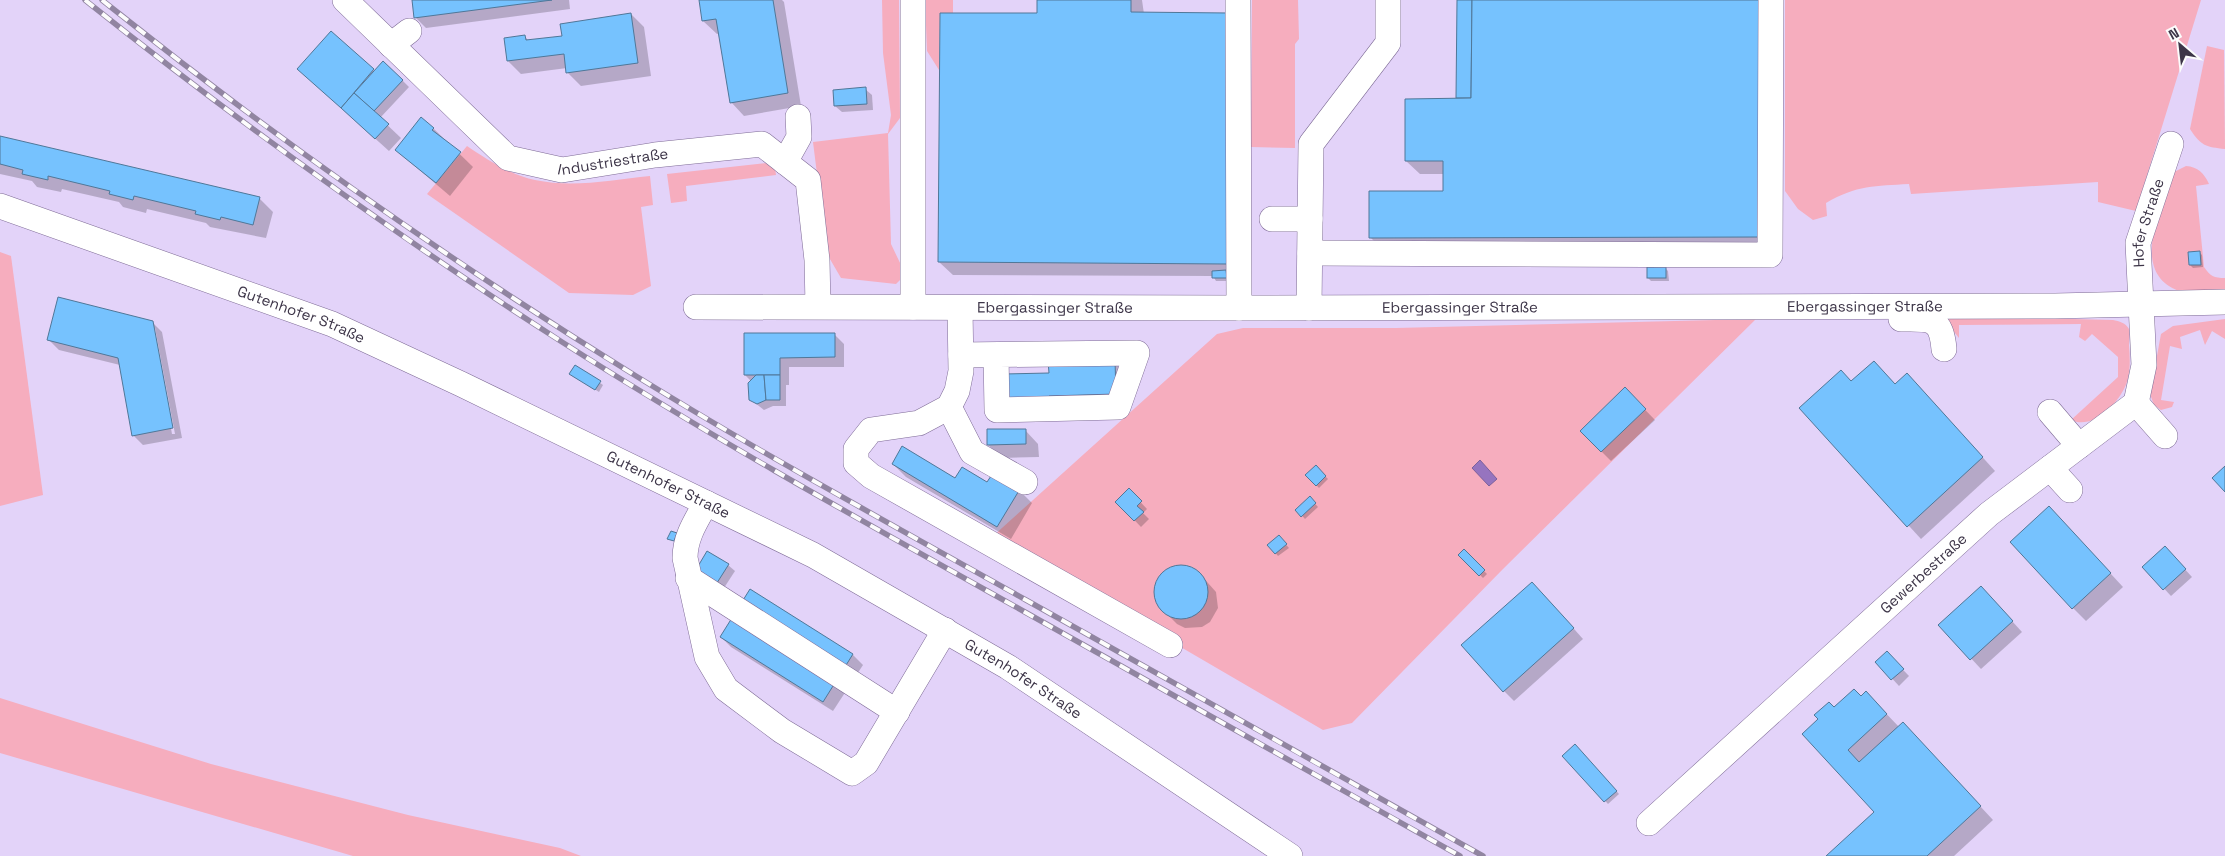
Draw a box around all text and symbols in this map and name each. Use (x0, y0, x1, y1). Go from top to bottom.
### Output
north arrow (2155, 20, 2205, 70)
text: N (2166, 23, 2182, 44)
street label: Industriestraße (556, 144, 669, 179)
street label: Hofer Straße (2128, 176, 2168, 268)
street label: Gutenhofer Straße (235, 281, 368, 347)
street label: Ebergassinger Straße (1787, 296, 1943, 316)
street label: Ebergassinger Straße (1382, 297, 1538, 317)
street label: Ebergassinger Straße (977, 298, 1133, 317)
street label: Gutenhofer Straße (603, 446, 733, 522)
street label: Gewerbestraße (1876, 529, 1971, 617)
street label: Gutenhofer Straße (962, 634, 1086, 723)

